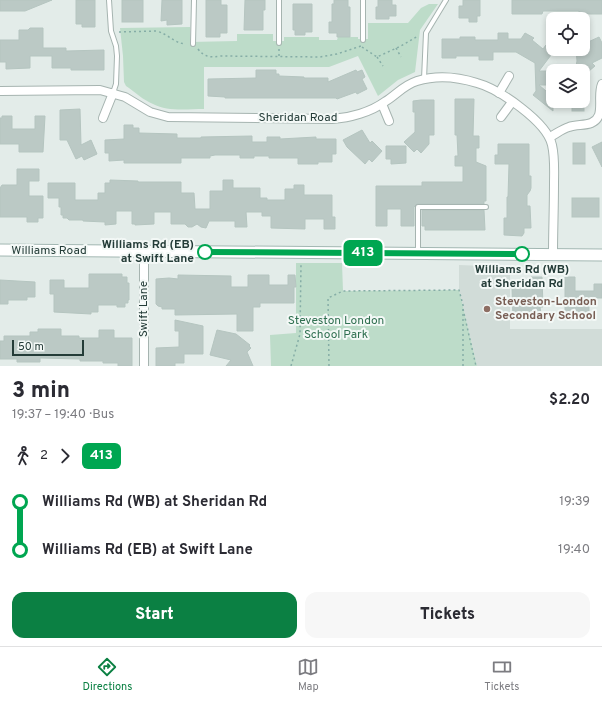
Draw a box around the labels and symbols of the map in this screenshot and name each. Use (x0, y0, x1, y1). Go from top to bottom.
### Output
street label: Sheridan Road (259, 110, 337, 126)
place label: Williams Rd (EB) at Swift Lane (102, 237, 194, 267)
line badge: 413 (340, 240, 386, 266)
street label: Williams Road (11, 243, 87, 259)
marker: Williams Rd (EB) at Swift Lane (197, 244, 213, 260)
marker: Williams Rd (WB) at Sheridan Rd (514, 246, 530, 262)
place label: Williams Rd (WB) at Sheridan Rd (475, 262, 569, 292)
street label: Swift Lane (136, 281, 152, 337)
place label: Steveston-London Secondary School (495, 294, 597, 324)
marker: Steveston-London Secondary School (482, 304, 492, 314)
park label: Steveston London School Park (288, 313, 384, 343)
scale bar (12, 338, 84, 357)

